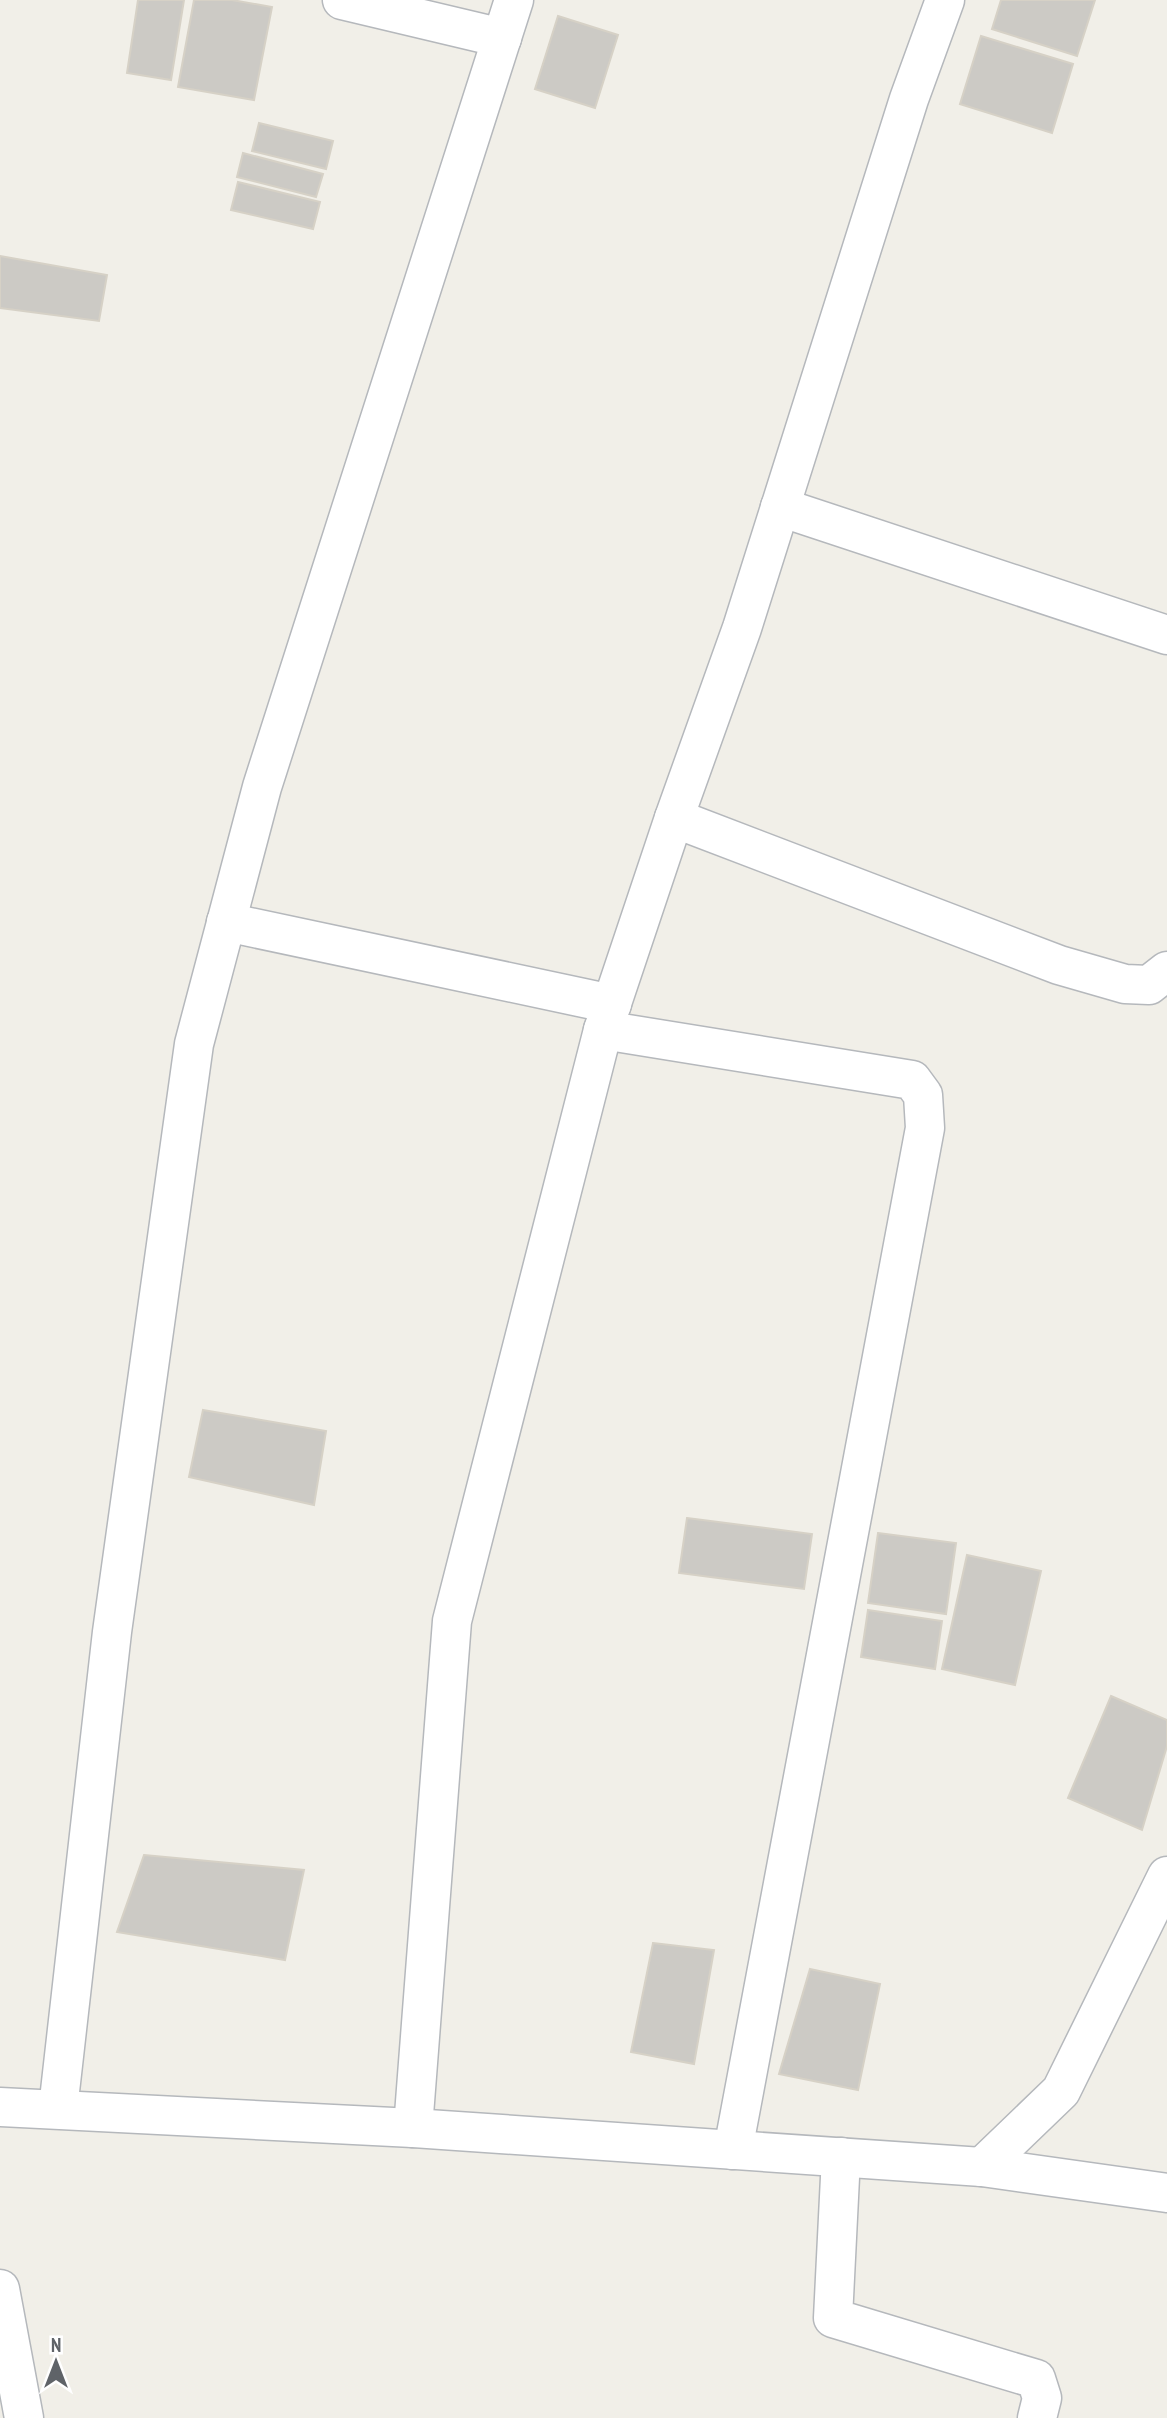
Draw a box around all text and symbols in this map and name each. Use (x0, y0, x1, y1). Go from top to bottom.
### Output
north arrow (21, 2327, 91, 2397)
text: N (51, 2333, 61, 2357)

